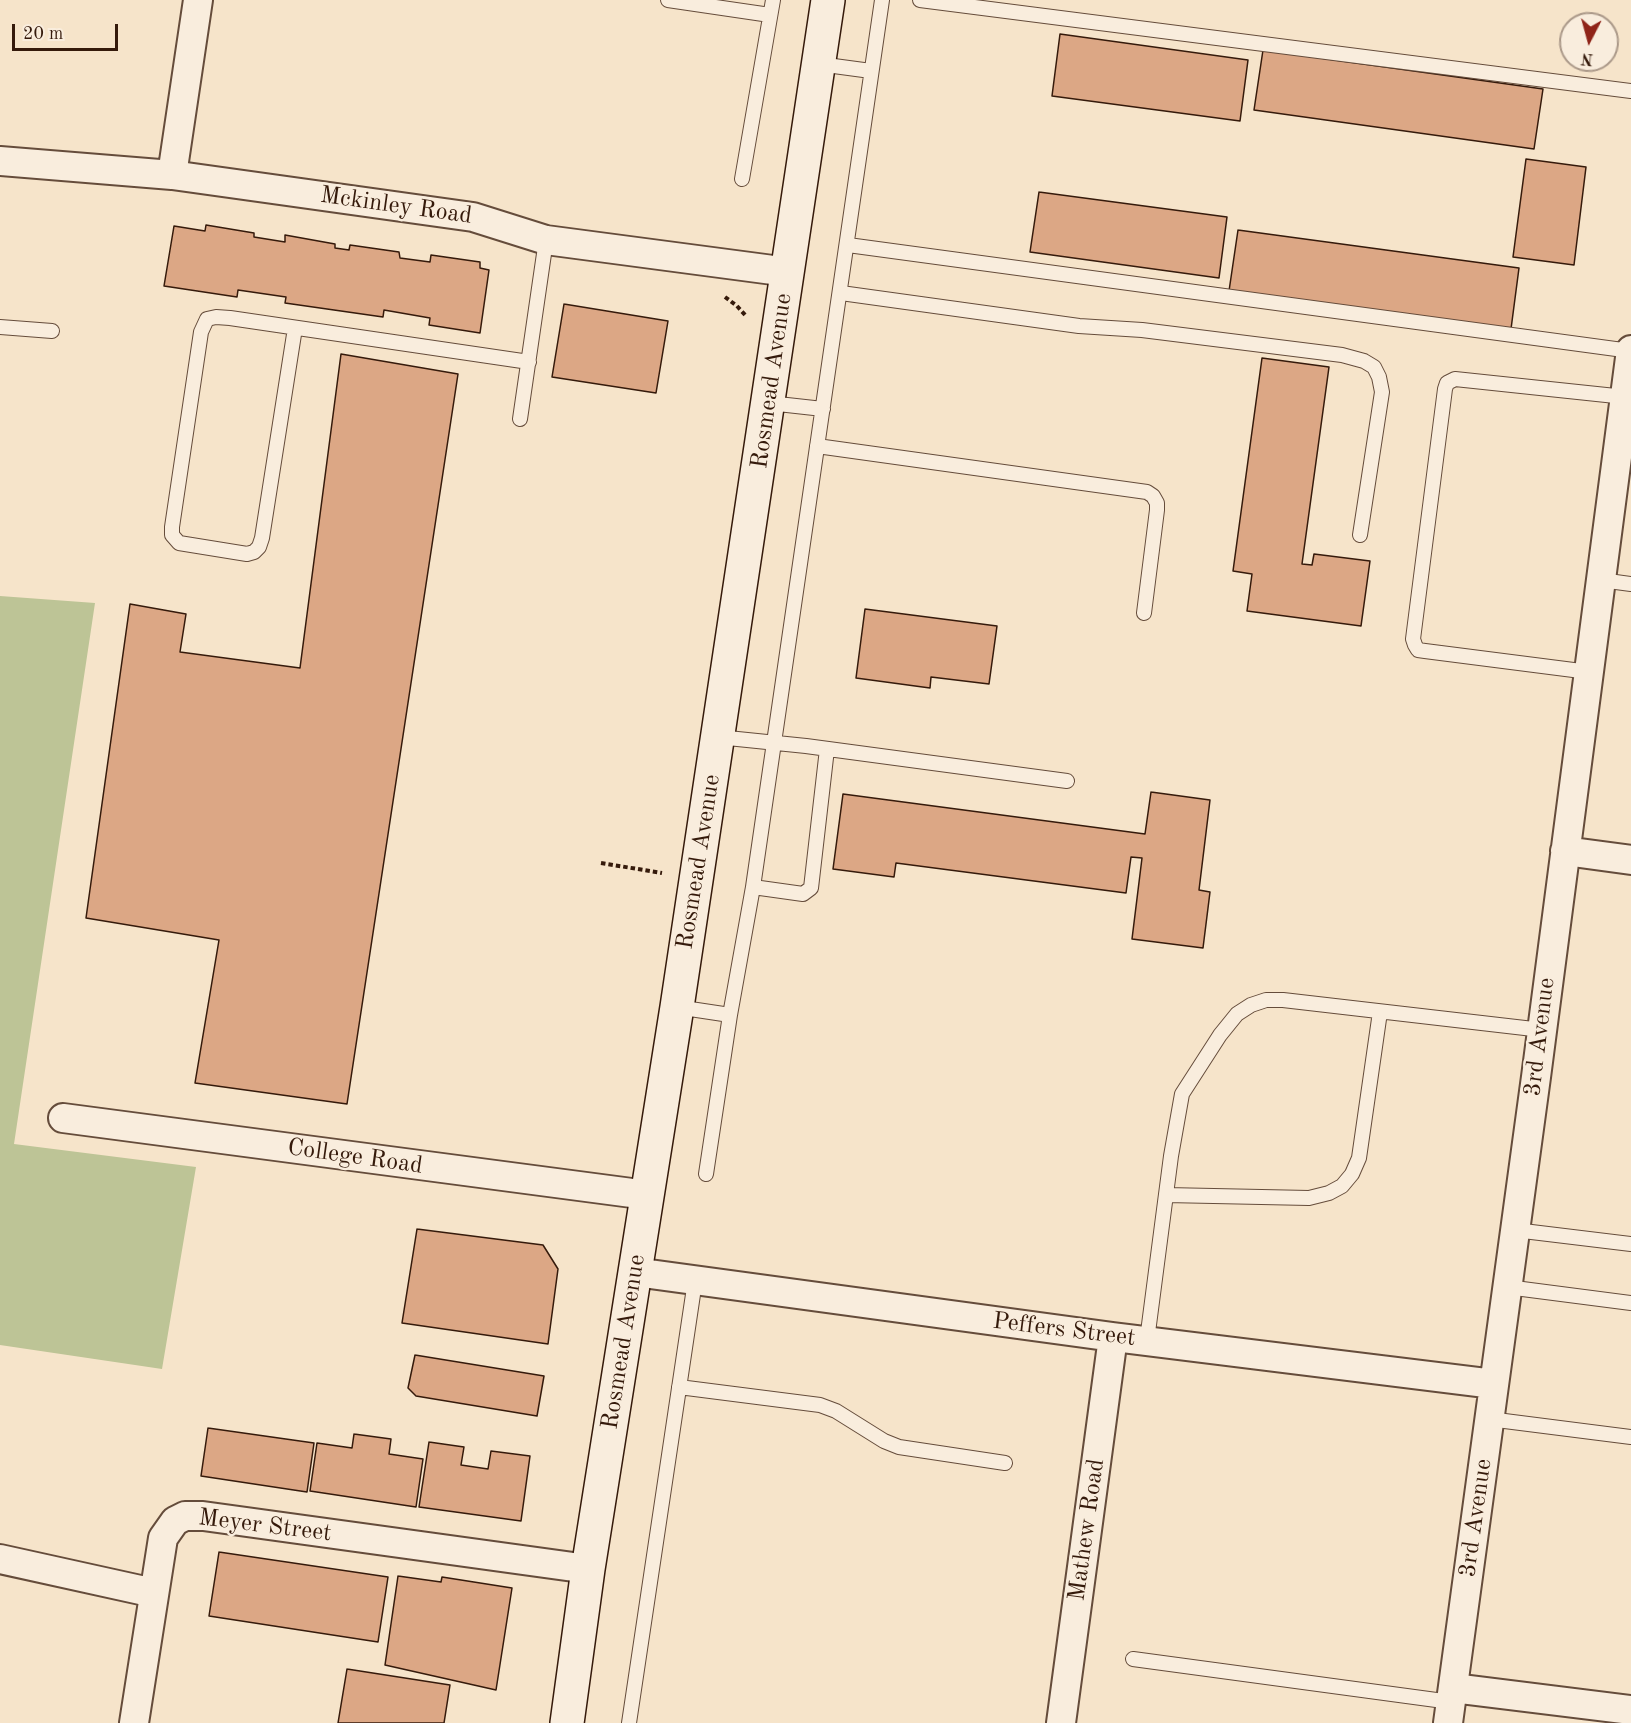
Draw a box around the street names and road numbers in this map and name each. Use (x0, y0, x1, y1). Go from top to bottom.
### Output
street label: Mckinley Road (318, 181, 474, 231)
street label: Rosmead Avenue (745, 291, 799, 471)
street label: Rosmead Avenue (671, 772, 727, 952)
street label: 3rd Avenue (1518, 976, 1562, 1098)
street label: College Road (286, 1133, 424, 1181)
street label: Rosmead Avenue (596, 1252, 652, 1432)
street label: Peffers Street (991, 1307, 1137, 1353)
street label: Mathew Road (1063, 1457, 1111, 1603)
street label: 3rd Avenue (1453, 1457, 1499, 1579)
street label: Meyer Street (197, 1504, 333, 1548)

